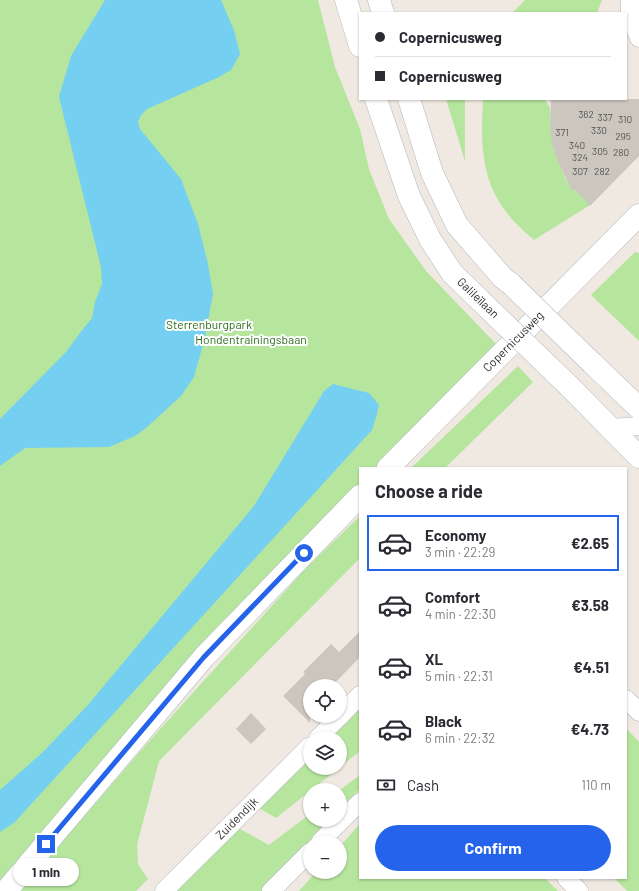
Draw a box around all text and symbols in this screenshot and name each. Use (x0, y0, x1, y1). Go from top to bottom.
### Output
text: Copernicusweg (399, 28, 502, 46)
text: Copernicusweg (399, 67, 502, 85)
house number: 362 (578, 108, 594, 120)
house number: 337 (597, 111, 613, 123)
house number: 310 (618, 113, 632, 125)
house number: 330 (591, 124, 607, 136)
house number: 371 (555, 126, 569, 138)
house number: 295 (615, 130, 631, 142)
house number: 340 (569, 139, 585, 151)
house number: 305 (592, 145, 608, 157)
house number: 280 (613, 146, 629, 158)
house number: 324 (572, 151, 588, 163)
house number: 307 (572, 165, 588, 177)
house number: 282 (594, 165, 610, 177)
street label: Galileïlaan (455, 274, 502, 321)
street label: Copernicusweg (479, 308, 546, 374)
park label: Sterrenburgpark (166, 317, 252, 331)
park label: Hondentrainingsbaan (195, 332, 307, 346)
text: Choose a ride (375, 480, 483, 502)
icon: car (377, 525, 413, 561)
text: Economy (425, 526, 486, 544)
text: €2.65 (571, 534, 609, 552)
route start (295, 544, 313, 562)
text: 3 min · 22:29 (425, 544, 495, 560)
icon: car (377, 587, 413, 623)
text: Comfort (425, 588, 480, 606)
text: €3.58 (571, 596, 609, 614)
text: 4 min · 22:30 (425, 606, 496, 622)
icon: car (377, 649, 413, 685)
text: XL (425, 650, 443, 668)
text: €4.51 (573, 658, 609, 676)
text: 5 min · 22:31 (425, 668, 493, 684)
map controls (303, 679, 347, 879)
button: locate (303, 679, 347, 723)
icon: car (377, 711, 413, 747)
text: Black (425, 712, 462, 730)
text: €4.73 (571, 720, 609, 738)
text: 6 min · 22:32 (425, 730, 495, 746)
button: layers (303, 731, 347, 775)
icon: cash (375, 774, 397, 796)
text: Cash (407, 776, 439, 794)
text: 110 m (581, 777, 611, 793)
button: + (303, 783, 347, 827)
street label: Zuidendijk (212, 794, 260, 842)
button: Confirm (375, 825, 611, 871)
route end (37, 835, 55, 853)
button: − (303, 835, 347, 879)
callout: 1 min (13, 858, 79, 886)
text: 1 min (32, 864, 60, 880)

